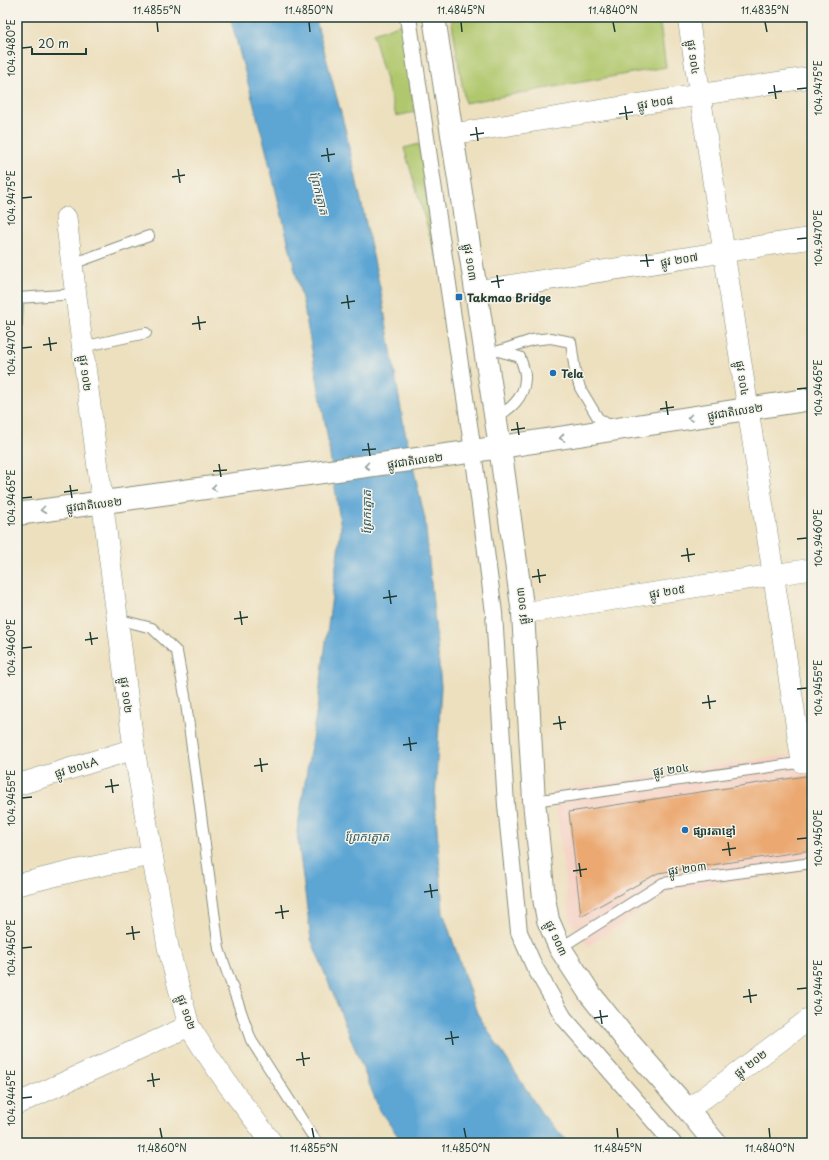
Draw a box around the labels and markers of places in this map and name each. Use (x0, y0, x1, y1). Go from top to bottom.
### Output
place label: Takmao Bridge (467, 289, 551, 306)
marker: Takmao Bridge (454, 292, 464, 302)
place label: Tela (561, 365, 584, 382)
marker: Tela (548, 368, 558, 378)
place label: ផ្សារតាខ្មៅ (693, 822, 736, 839)
marker: ផ្សារតាខ្មៅ (680, 825, 690, 835)

